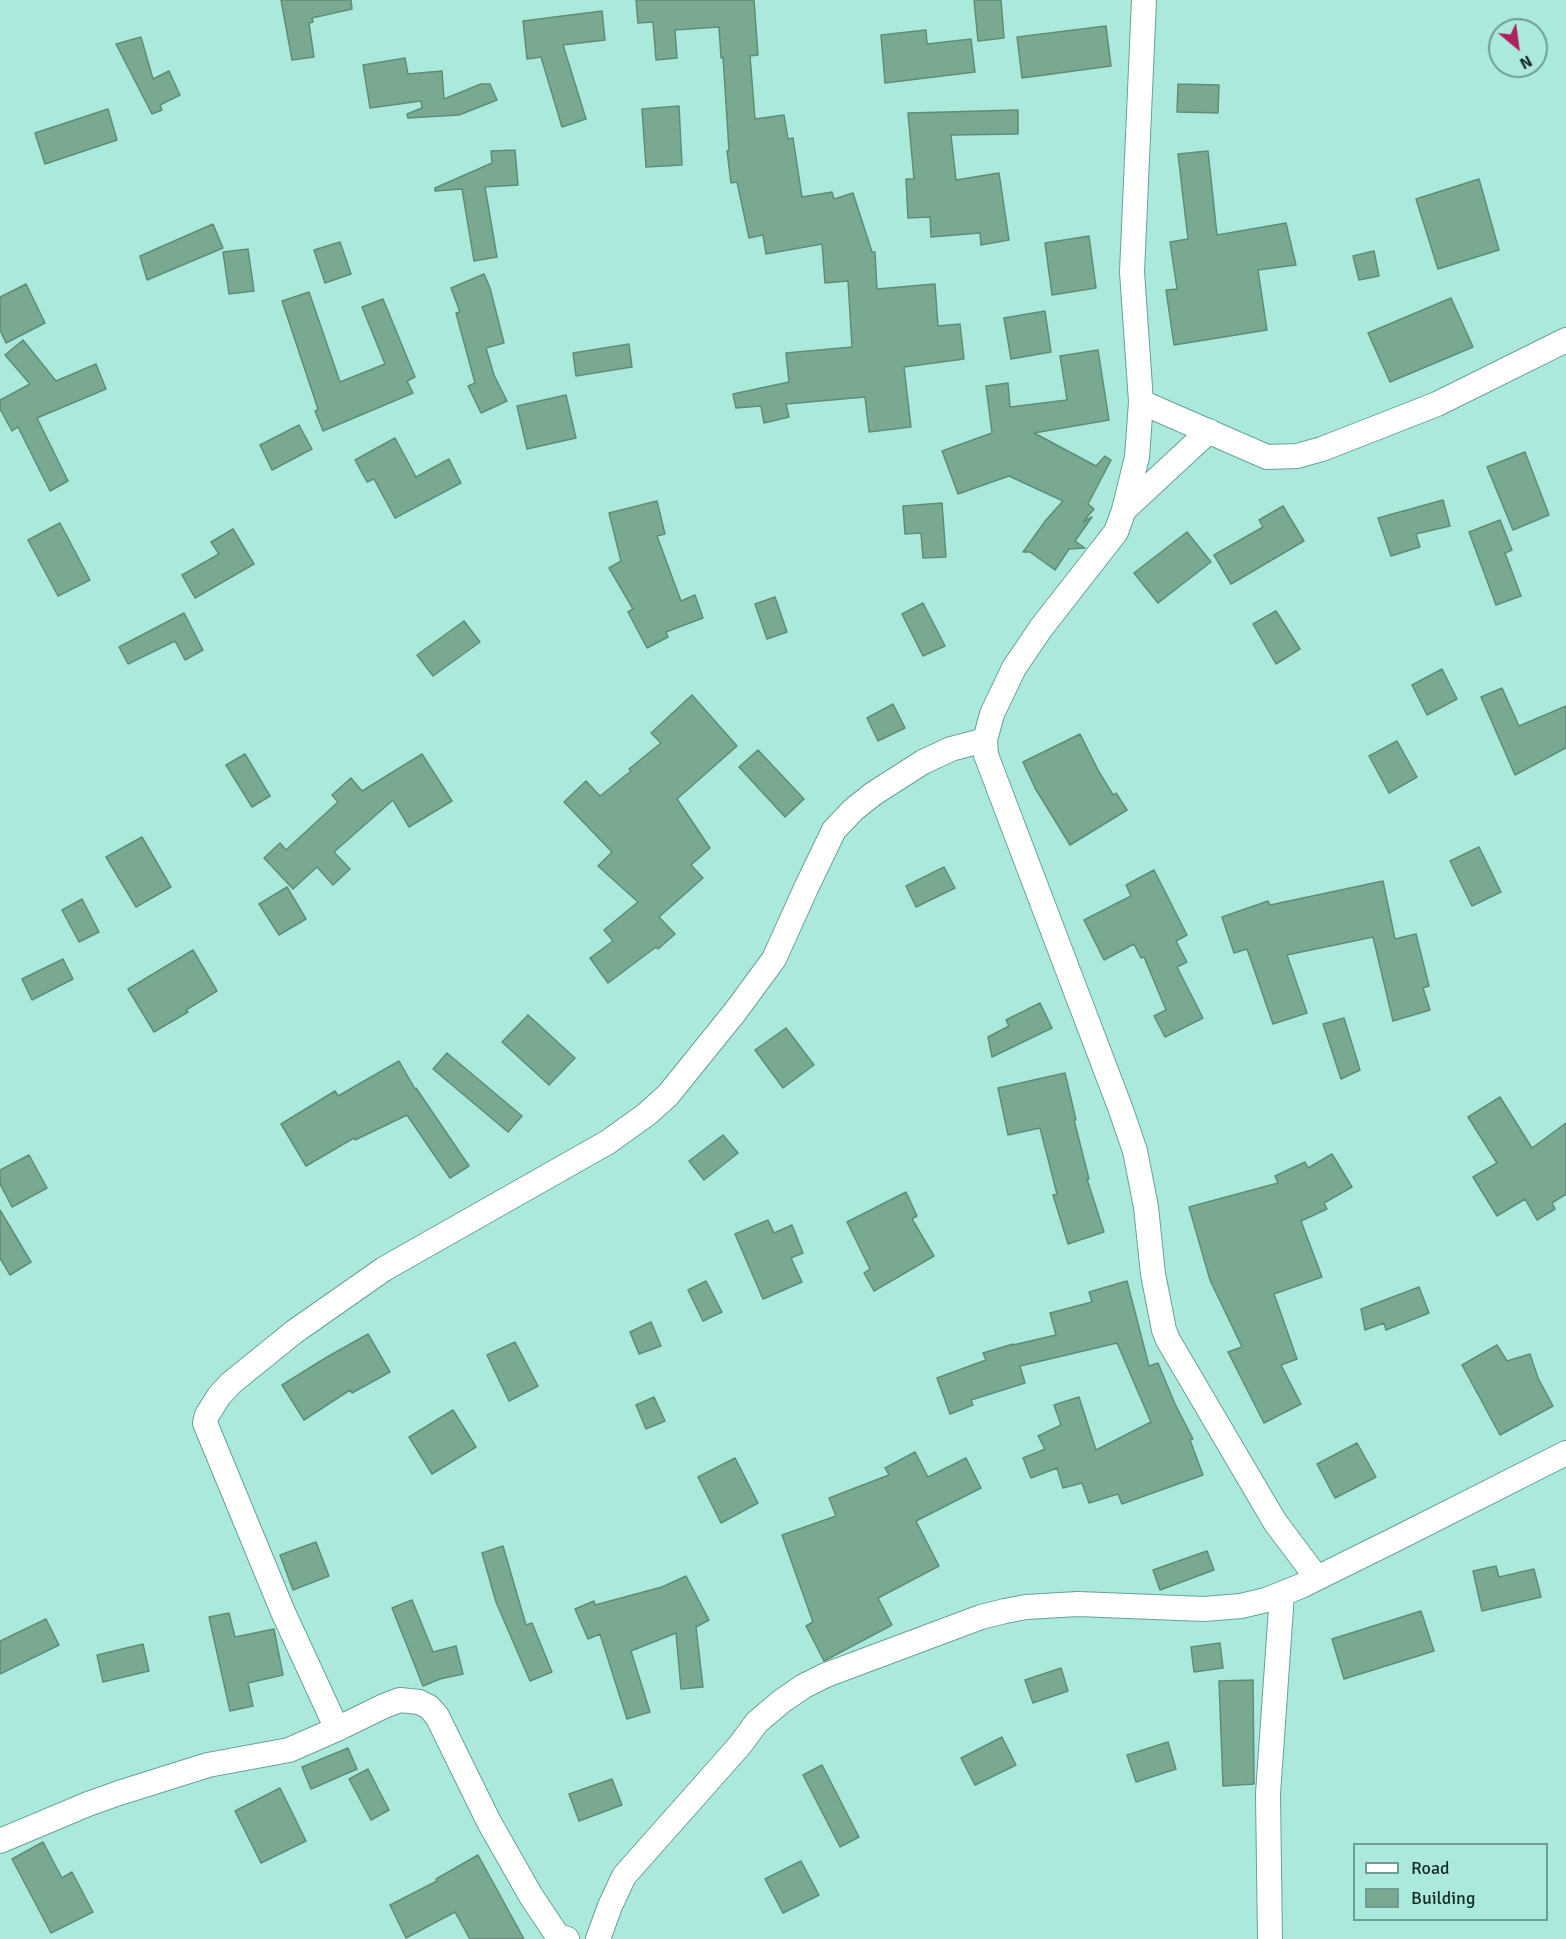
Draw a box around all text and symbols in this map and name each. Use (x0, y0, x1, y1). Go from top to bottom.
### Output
north arrow (1488, 18, 1548, 78)
text: N (1516, 51, 1535, 73)
legend (1353, 1843, 1548, 1921)
text: Road (1411, 1857, 1450, 1879)
text: Building (1411, 1887, 1475, 1909)

